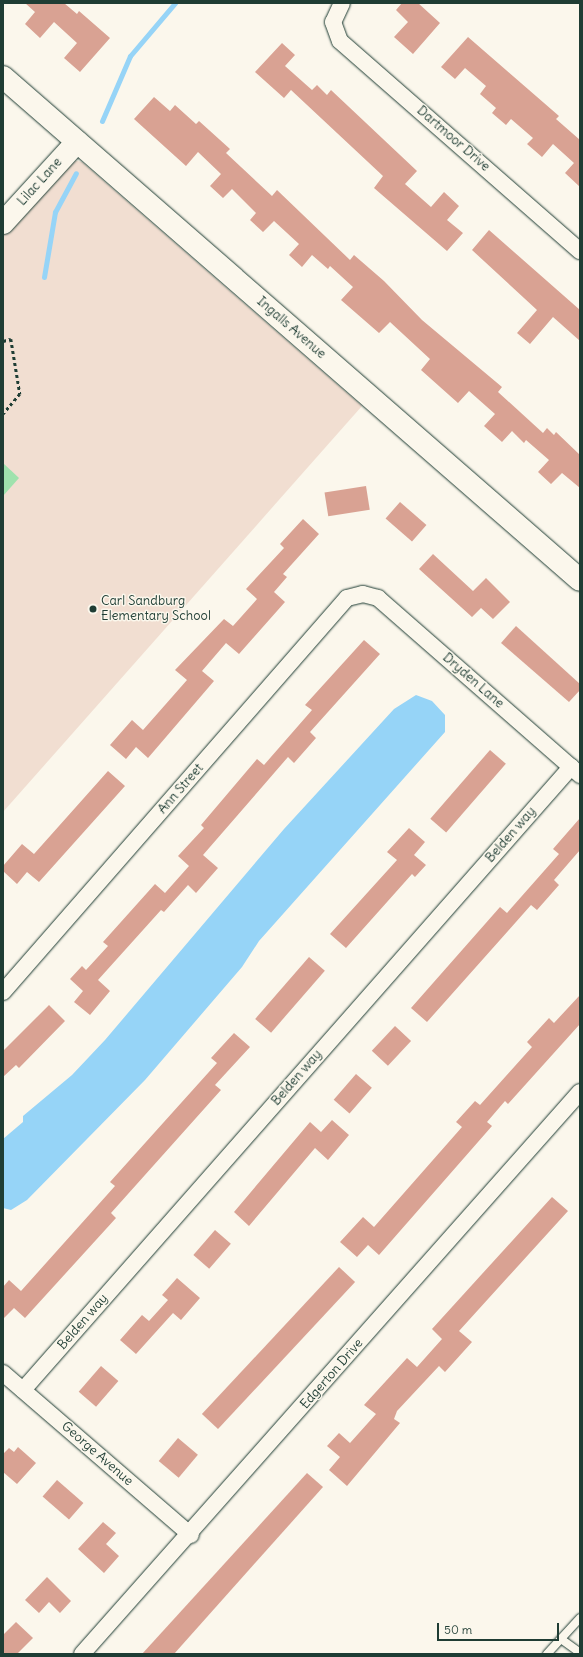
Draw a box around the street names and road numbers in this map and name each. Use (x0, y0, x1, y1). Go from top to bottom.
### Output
street label: Dartmoor Drive (413, 103, 493, 175)
street label: Lilac Lane (14, 155, 66, 209)
street label: Ingalls Avenue (253, 294, 329, 362)
street label: Dryden Lane (439, 650, 507, 712)
street label: Ann Street (155, 761, 207, 817)
street label: Belden way (483, 804, 539, 866)
street label: Belden way (269, 1047, 325, 1109)
street label: Belden way (55, 1291, 111, 1353)
street label: Edgerton Drive (297, 1336, 367, 1412)
street label: George Avenue (58, 1419, 136, 1489)

